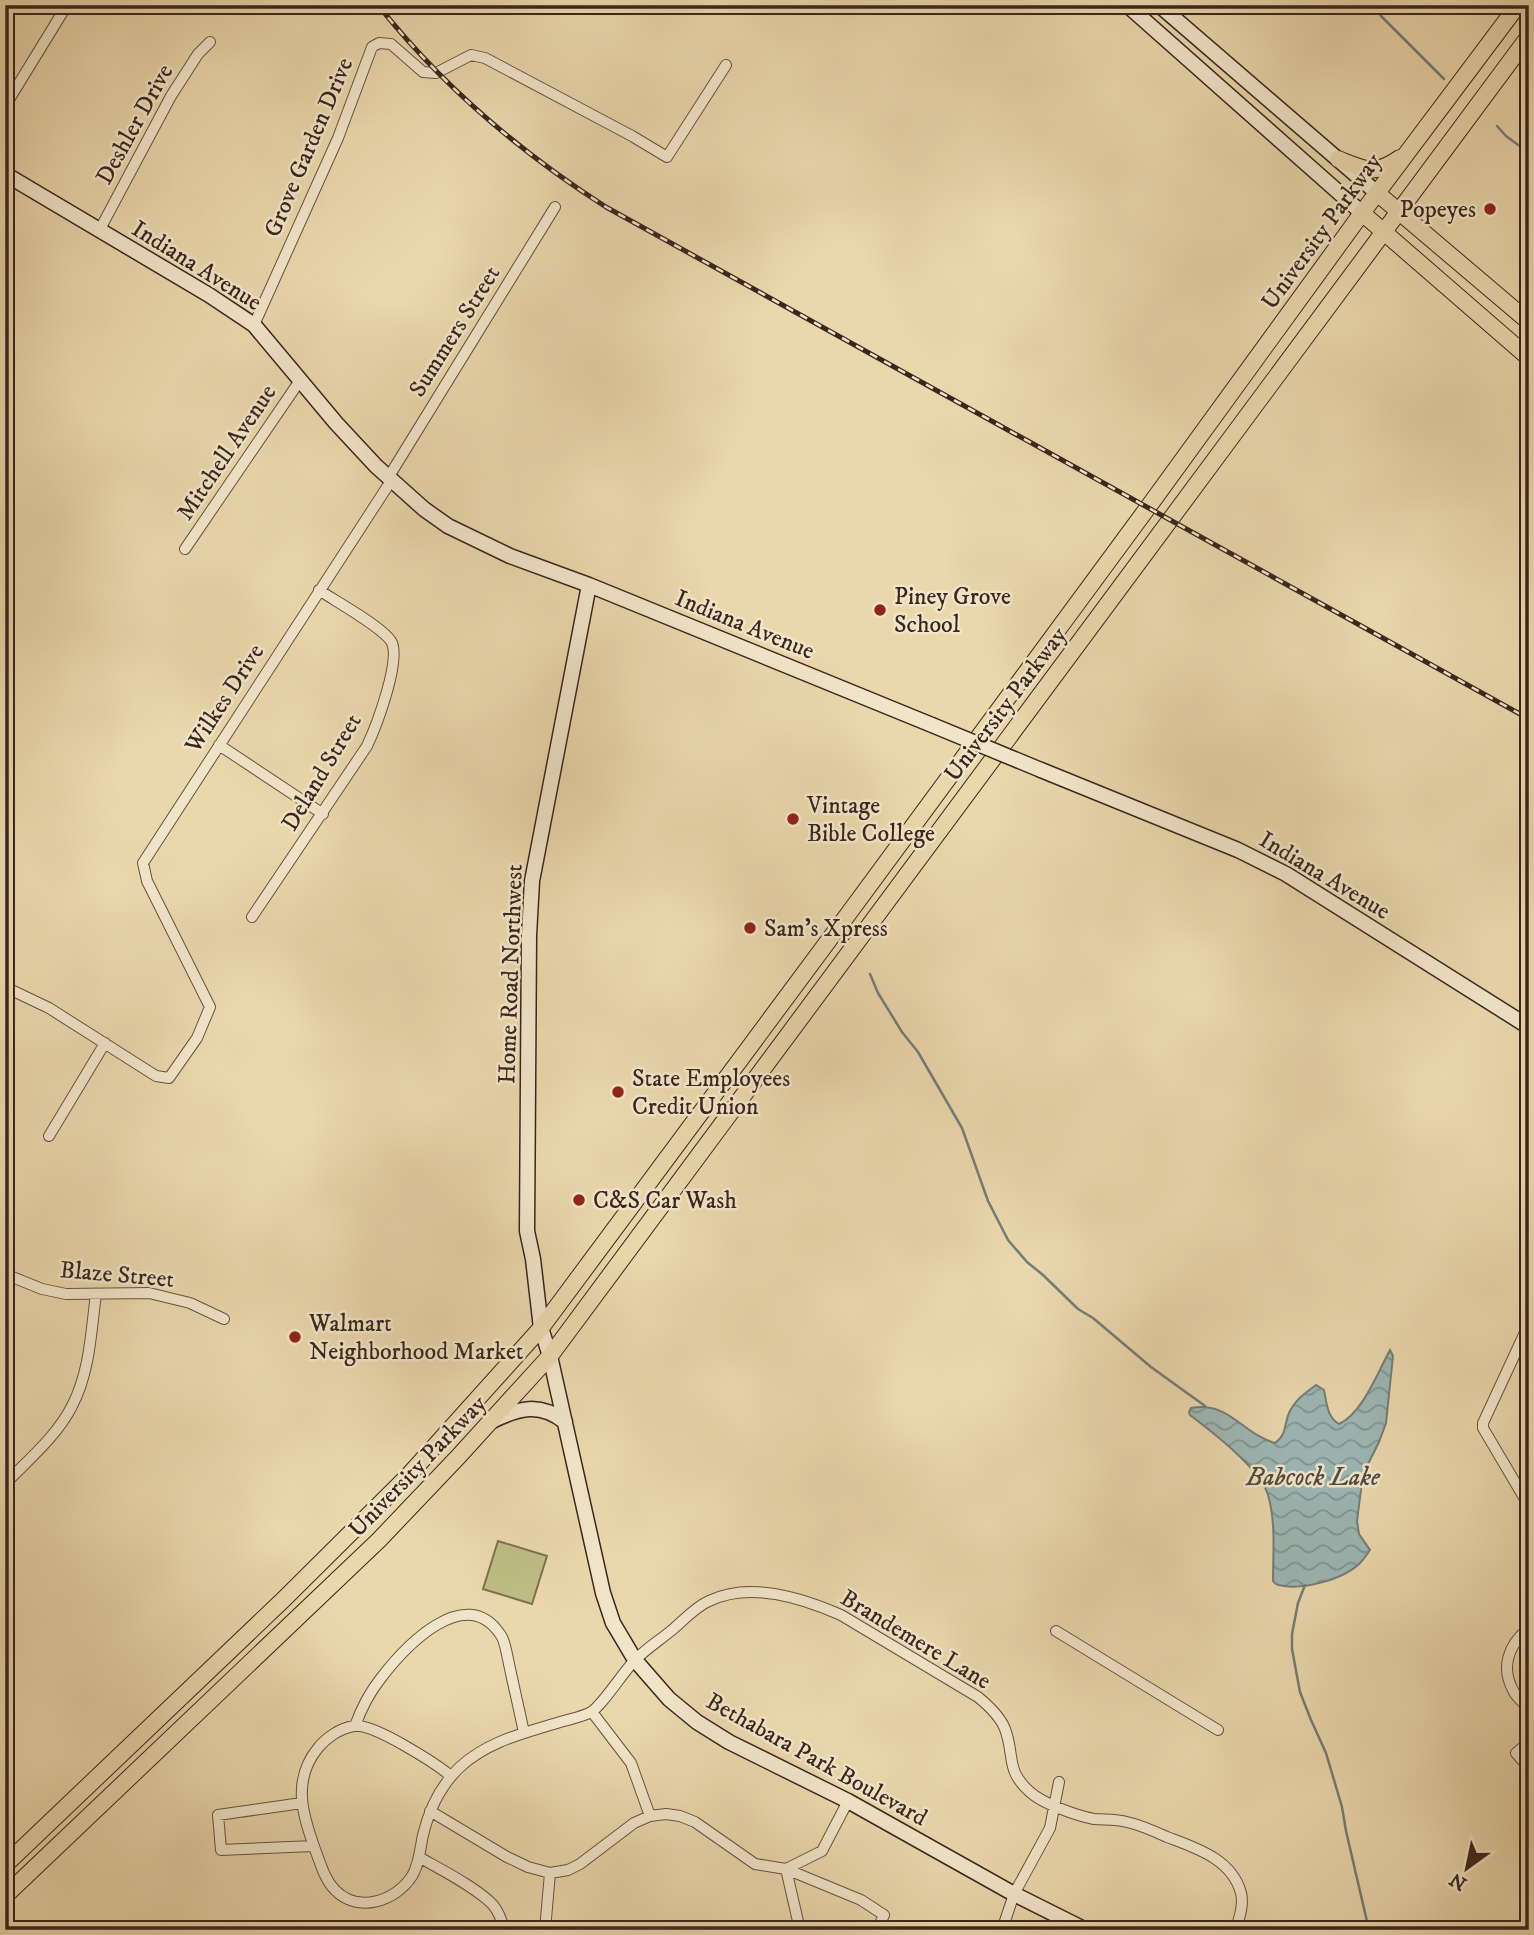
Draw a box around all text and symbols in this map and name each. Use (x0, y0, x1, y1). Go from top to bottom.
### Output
street label: Grove Garden Drive (258, 53, 360, 242)
street label: Deshler Drive (90, 59, 180, 190)
street label: University Parkway (1255, 147, 1389, 316)
place label: Popeyes (1400, 195, 1476, 225)
marker: Popeyes (1482, 201, 1498, 217)
street label: Indiana Avenue (126, 214, 267, 318)
street label: Summers Street (403, 260, 507, 403)
street label: Mitchell Avenue (170, 379, 283, 526)
place label: Piney Grove School (894, 582, 1011, 640)
street label: Indiana Avenue (670, 583, 819, 667)
marker: Piney Grove School (872, 602, 888, 618)
street label: University Parkway (938, 621, 1074, 788)
street label: Wilkes Drive (178, 639, 271, 759)
street label: Deland Street (275, 708, 369, 837)
place label: Vintage Bible College (806, 791, 935, 849)
marker: Vintage Bible College (785, 811, 801, 827)
street label: Indiana Avenue (1253, 825, 1396, 927)
street label: Home Road Northwest (492, 863, 530, 1085)
place label: Sam's Xpress (764, 914, 888, 944)
marker: Sam's Xpress (742, 920, 758, 936)
place label: State Employees Credit Union (632, 1064, 790, 1122)
marker: State Employees Credit Union (610, 1084, 626, 1100)
place label: C&S Car Wash (593, 1186, 737, 1216)
marker: C&S Car Wash (571, 1192, 587, 1208)
street label: Blaze Street (58, 1255, 176, 1295)
place label: Walmart Neighborhood Market (308, 1309, 524, 1367)
marker: Walmart Neighborhood Market (287, 1329, 303, 1345)
street label: University Parkway (342, 1389, 494, 1544)
water label: Babcock Lake (1245, 1461, 1381, 1494)
street label: Brandemere Lane (835, 1583, 996, 1697)
street label: Bethabara Park Boulevard (701, 1687, 932, 1833)
north arrow (1432, 1834, 1502, 1904)
text: N (1445, 1867, 1471, 1895)

